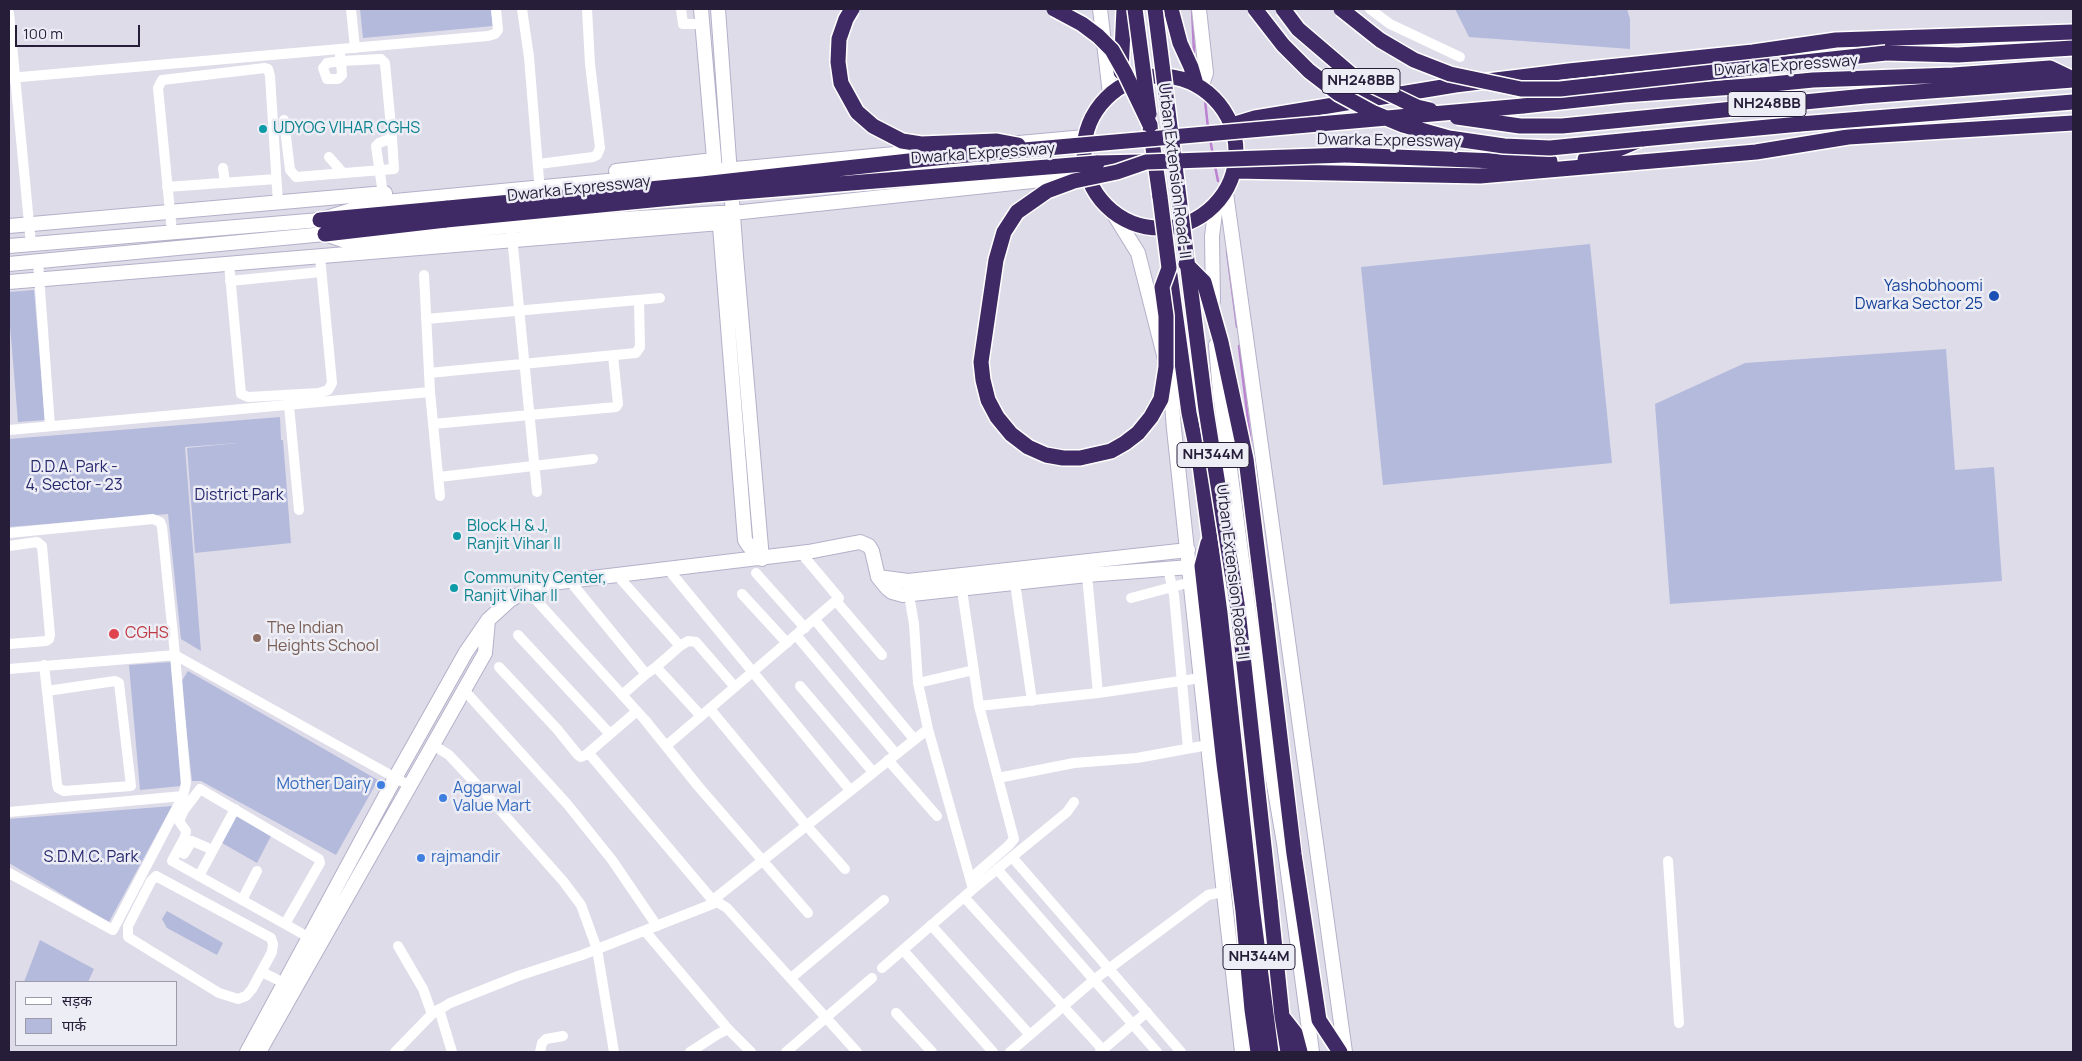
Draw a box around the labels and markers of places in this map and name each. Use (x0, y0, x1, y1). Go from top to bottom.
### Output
place label: UDYOG VIHAR CGHS (273, 119, 420, 139)
marker: UDYOG VIHAR CGHS (257, 123, 269, 135)
place label: Yashobhoomi Dwarka Sector 25 (1855, 277, 1983, 315)
marker: Yashobhoomi Dwarka Sector 25 (1987, 289, 2001, 303)
place label: Block H & J, Ranjit Vihar II (467, 517, 561, 555)
marker: Block H & J, Ranjit Vihar II (451, 530, 463, 542)
place label: Community Center, Ranjit Vihar II (464, 569, 607, 607)
marker: Community Center, Ranjit Vihar II (448, 582, 460, 594)
place label: The Indian Heights School (267, 619, 379, 657)
place label: CGHS (125, 624, 169, 644)
marker: CGHS (107, 627, 121, 641)
marker: The Indian Heights School (251, 632, 263, 644)
place label: Mother Dairy (276, 775, 371, 795)
marker: Mother Dairy (375, 779, 387, 791)
place label: Aggarwal Value Mart (453, 779, 531, 817)
marker: Aggarwal Value Mart (437, 792, 449, 804)
place label: rajmandir (431, 848, 500, 868)
marker: rajmandir (415, 852, 427, 864)

